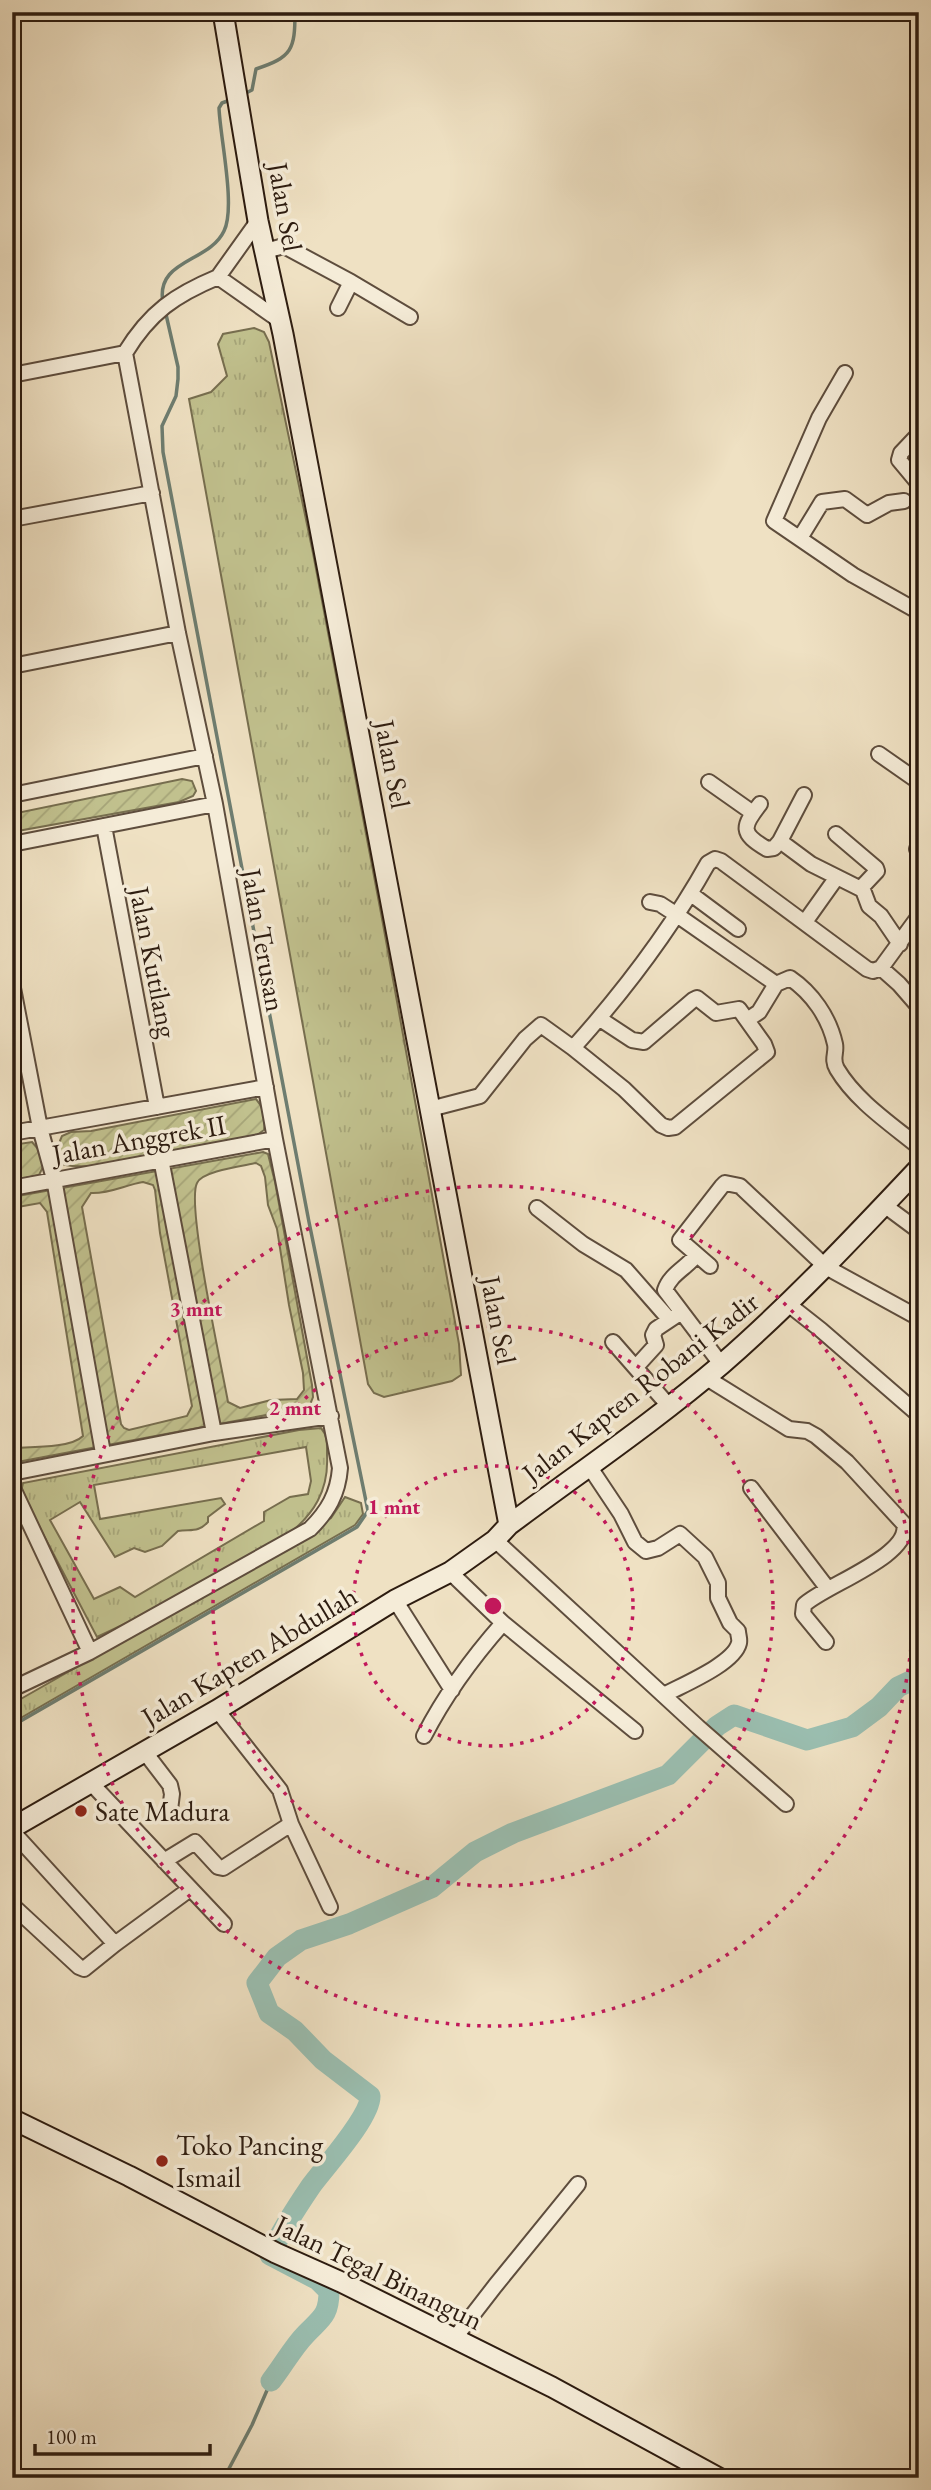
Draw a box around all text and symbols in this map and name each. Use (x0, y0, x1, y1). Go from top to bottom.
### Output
street label: Jalan Sel (260, 158, 312, 255)
street label: Jalan Sel (366, 715, 419, 812)
street label: Jalan Terusan (233, 864, 294, 1015)
street label: Jalan Kutilang (121, 881, 186, 1041)
street label: Jalan Anggrek II (47, 1106, 229, 1172)
street label: Jalan Sel (472, 1271, 525, 1368)
street label: Jalan Kapten Robani Kadir (513, 1283, 766, 1492)
text: 3 mnt (170, 1295, 222, 1322)
text: 2 mnt (269, 1394, 321, 1421)
text: 1 mnt (368, 1493, 420, 1520)
street label: Jalan Kapten Abdullah (133, 1577, 364, 1736)
centre of rings (481, 1594, 505, 1618)
place label: Sate Madura (95, 1793, 231, 1829)
marker: Sate Madura (73, 1803, 89, 1819)
place label: Toko Pancing Ismail (176, 2127, 324, 2195)
marker: Toko Pancing Ismail (154, 2153, 170, 2169)
street label: Jalan Tegal Binangun (267, 2205, 489, 2338)
scale bar (35, 2413, 210, 2457)
text: 100 m (46, 2423, 97, 2450)

